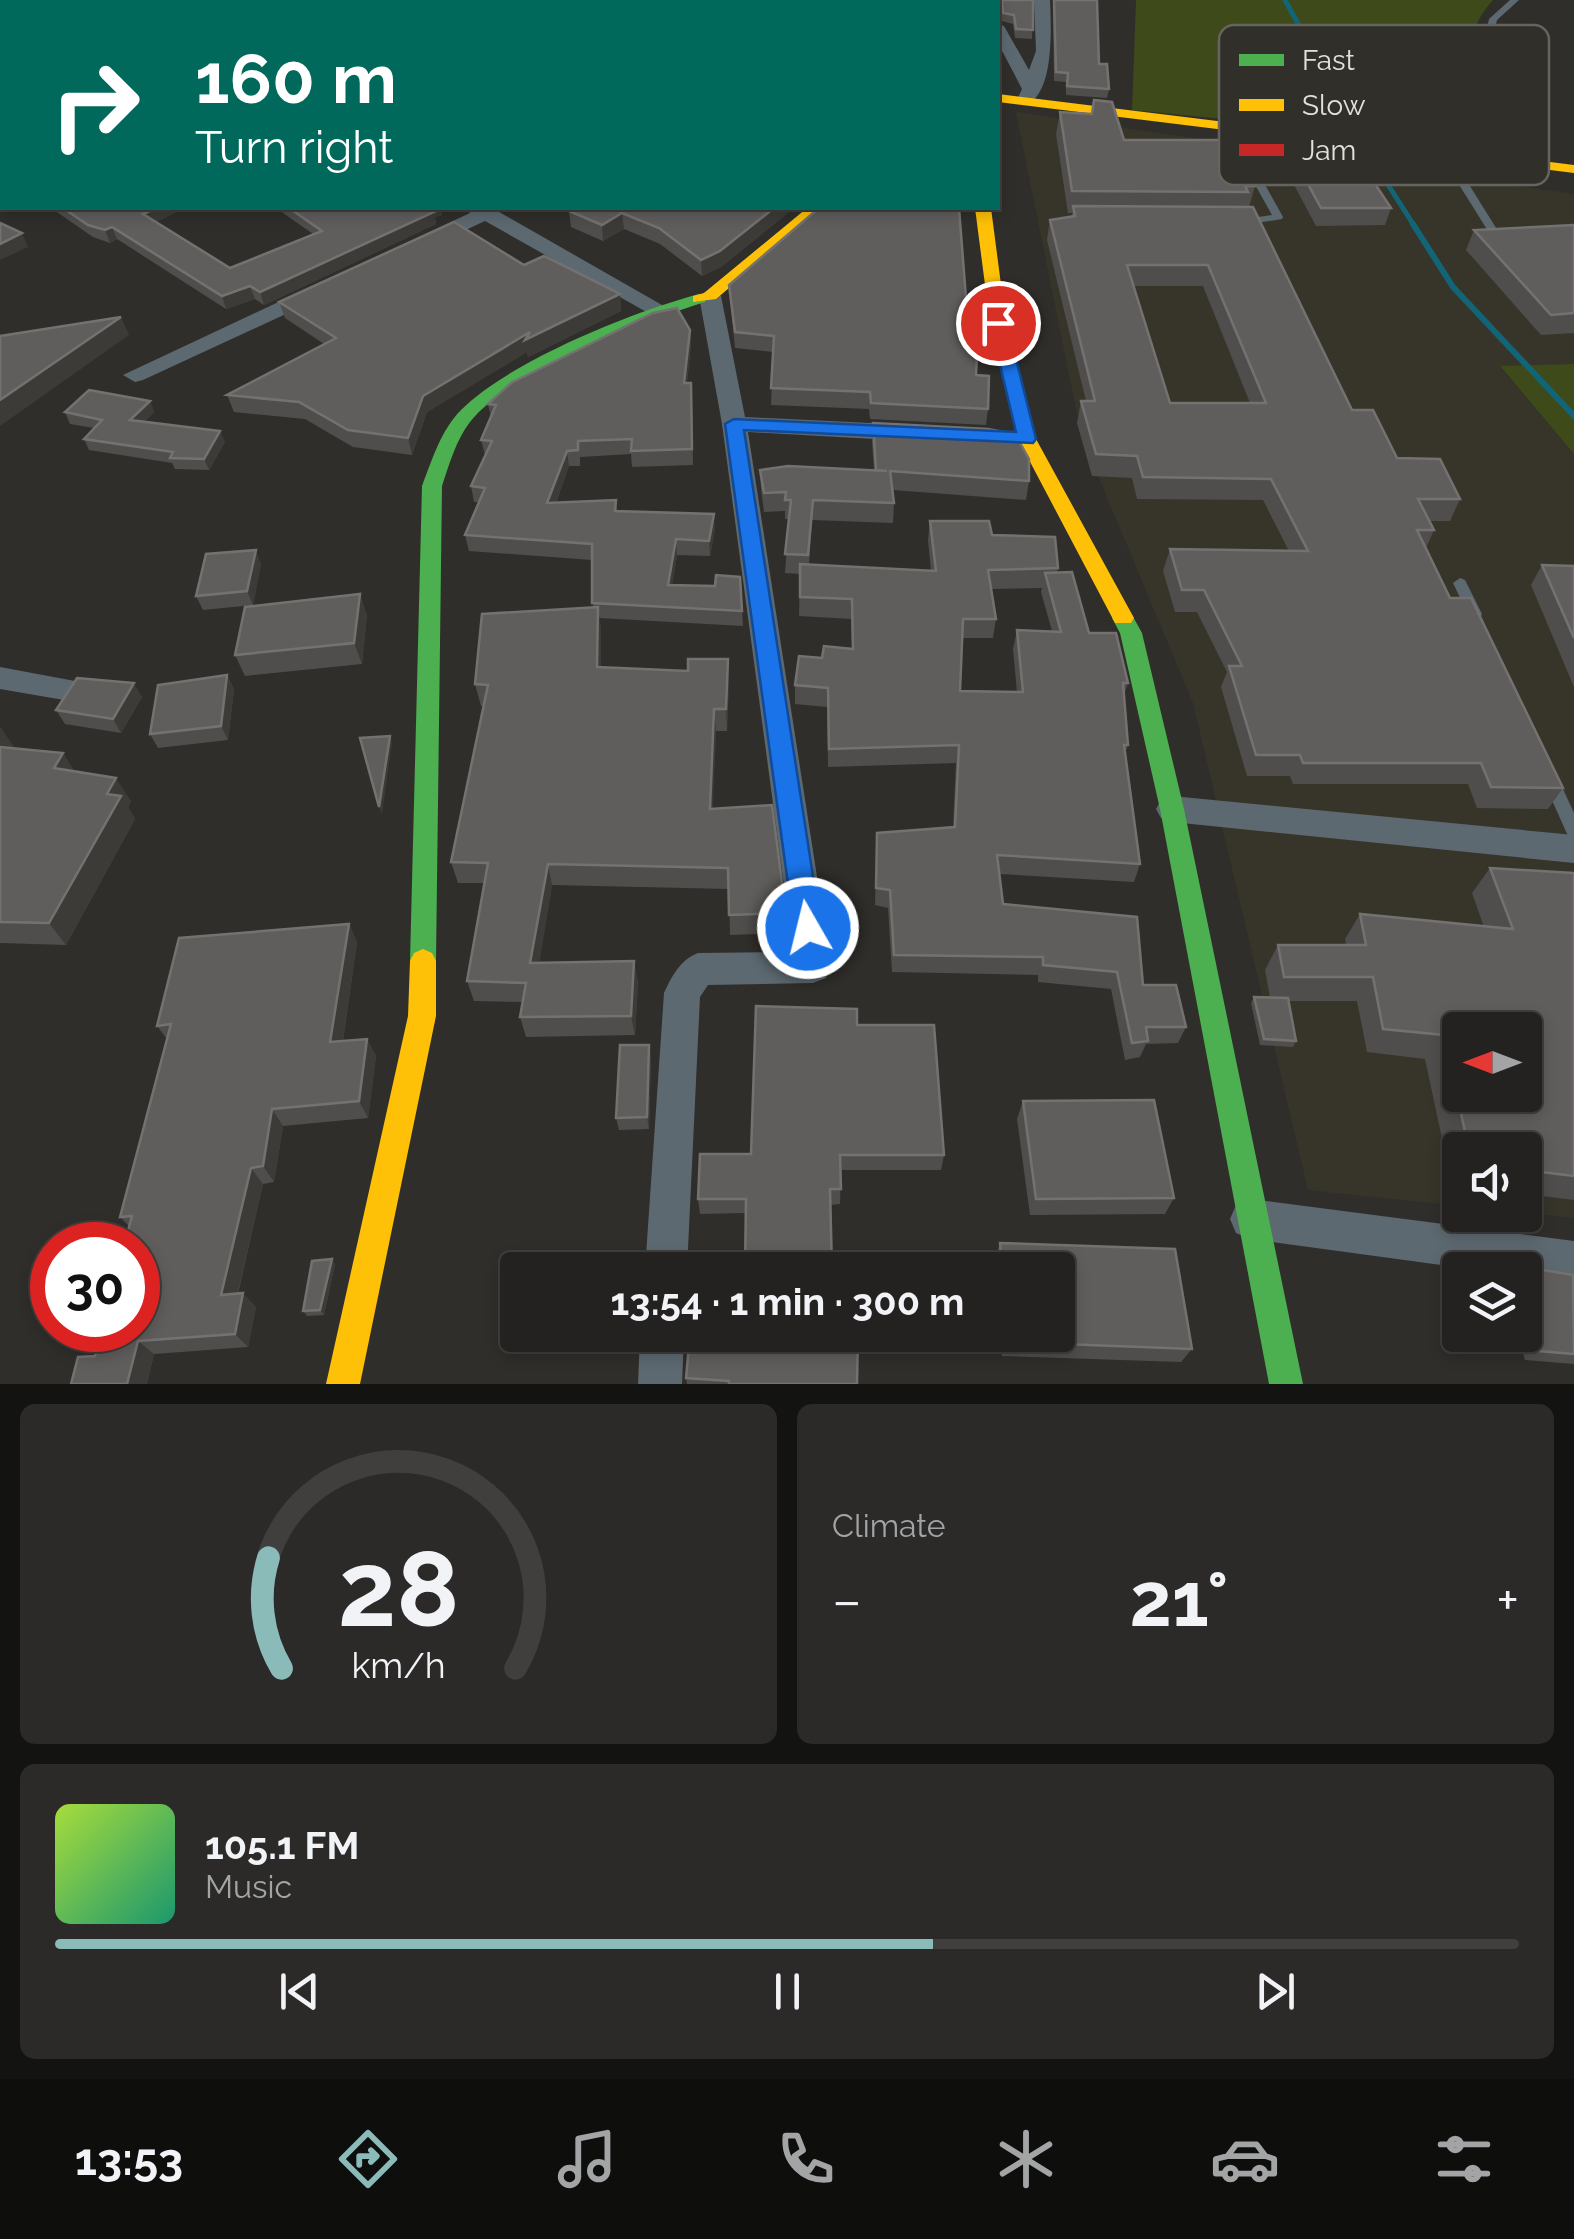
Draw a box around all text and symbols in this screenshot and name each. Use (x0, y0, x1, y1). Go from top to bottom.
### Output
legend (1219, 25, 1549, 185)
text: 160 m (195, 37, 397, 119)
icon: right (30, 40, 160, 170)
text: Fast (1302, 44, 1355, 77)
text: Slow (1302, 89, 1366, 122)
text: Turn right (195, 121, 393, 174)
text: Jam (1302, 134, 1356, 167)
pin (956, 281, 1041, 366)
icon: arrive (971, 296, 1026, 351)
position arrow (756, 876, 860, 980)
north arrow (1442, 1012, 1542, 1112)
map controls (1442, 1012, 1542, 1352)
button: sound (1442, 1132, 1542, 1232)
speed limit sign: 30 (30, 1222, 160, 1352)
button: layers (1442, 1252, 1542, 1352)
text: 13:54 · 1 min · 300 m (611, 1279, 964, 1324)
text: Climate (832, 1507, 946, 1544)
text: 28 (338, 1528, 459, 1650)
text: 21° (1129, 1555, 1228, 1644)
text: − (832, 1568, 862, 1633)
text: + (1496, 1568, 1519, 1633)
text: km/h (351, 1644, 446, 1686)
text: 105.1 FM (205, 1823, 359, 1868)
text: Music (205, 1868, 292, 1905)
icon: previous (272, 1964, 327, 2019)
icon: pause (760, 1964, 815, 2019)
icon: next (1248, 1964, 1303, 2019)
icon: directions (333, 2124, 403, 2194)
icon: music (552, 2124, 622, 2194)
icon: phone (771, 2124, 841, 2194)
icon: climate (991, 2124, 1061, 2194)
icon: car (1210, 2124, 1280, 2194)
icon: filters (1429, 2124, 1499, 2194)
text: 13:53 (75, 2133, 183, 2186)

